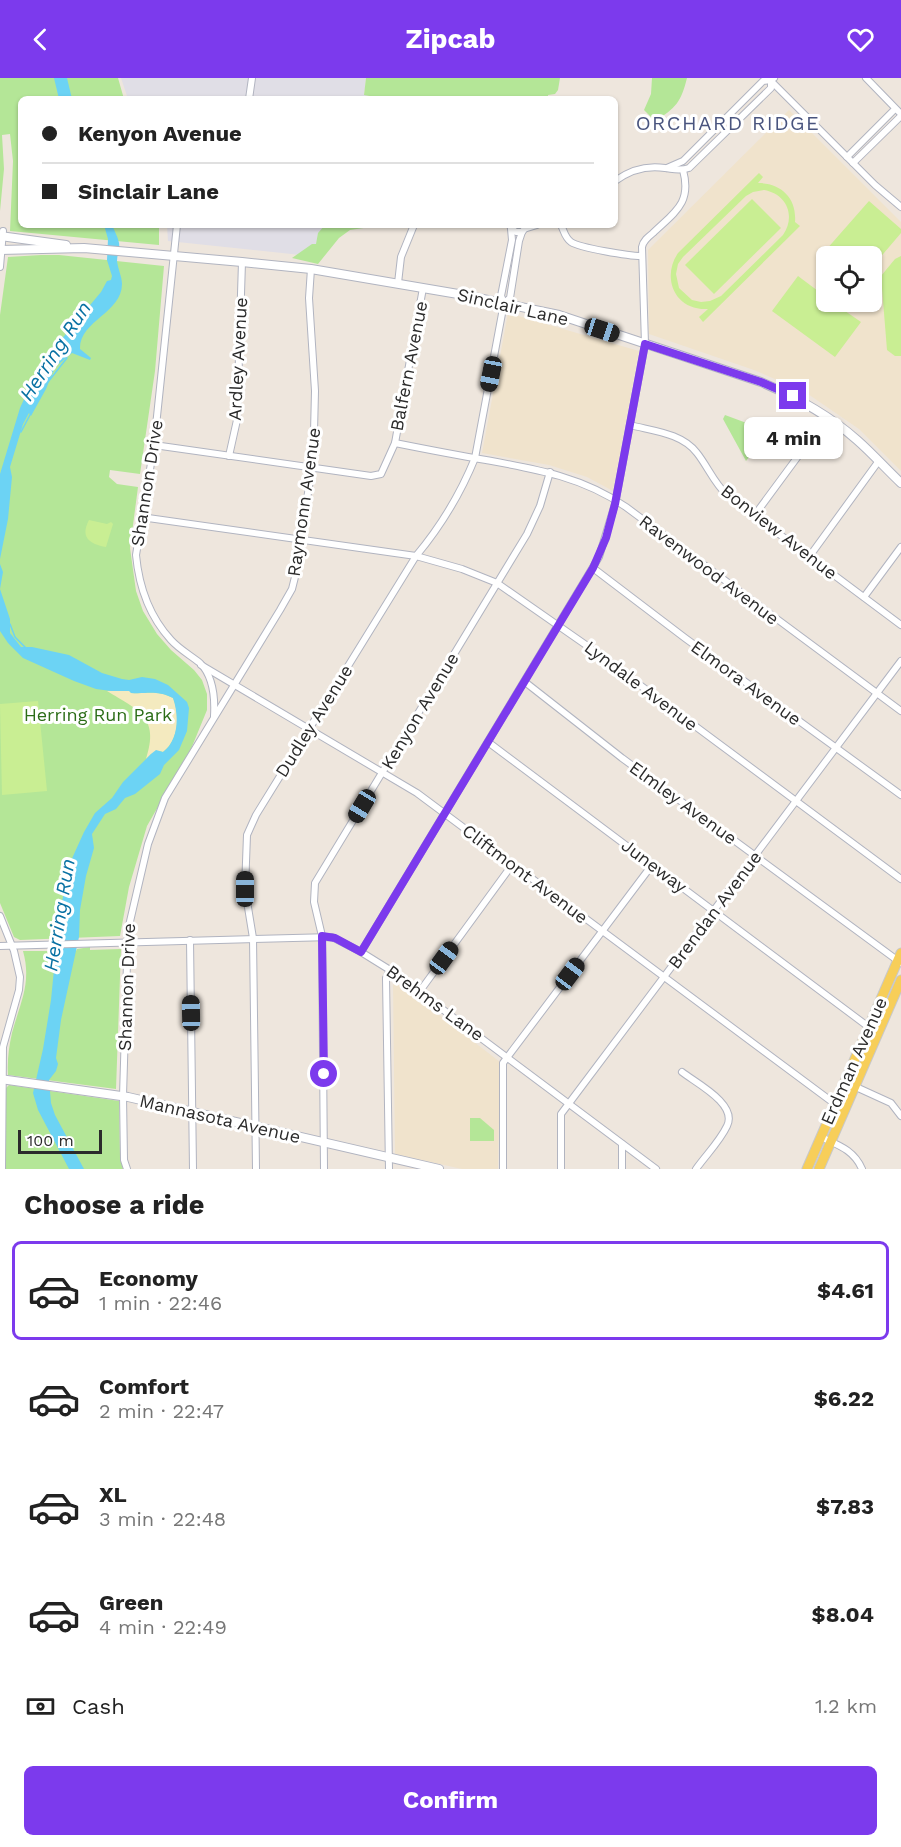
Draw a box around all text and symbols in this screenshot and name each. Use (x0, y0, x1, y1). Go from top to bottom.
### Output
icon: back (24, 23, 57, 56)
text: Zipcab (406, 23, 495, 55)
icon: heart (844, 23, 877, 56)
district label: ORCHARD RIDGE (636, 111, 820, 135)
text: Kenyon Avenue (78, 121, 242, 146)
text: Sinclair Lane (78, 179, 219, 204)
map controls (816, 246, 882, 312)
button: locate (816, 246, 882, 312)
street label: Sinclair Lane (455, 284, 571, 330)
water label: Herring Run (14, 297, 96, 405)
street label: Ardley Avenue (224, 297, 251, 421)
street label: Balfern Avenue (386, 299, 431, 433)
car (582, 316, 622, 344)
car (479, 355, 503, 393)
route end (779, 382, 806, 409)
callout: 4 min (744, 417, 842, 459)
street label: Shannon Drive (126, 418, 167, 548)
street label: Raymonn Avenue (283, 426, 324, 578)
text: 4 min (766, 426, 821, 450)
street label: Bonview Avenue (717, 480, 842, 583)
street label: Ravenwood Avenue (635, 510, 783, 629)
street label: Lyndale Avenue (581, 636, 702, 735)
street label: Elmora Avenue (687, 636, 805, 730)
street label: Kenyon Avenue (376, 648, 463, 773)
street label: Dudley Avenue (271, 661, 357, 781)
park label: Herring Run Park (24, 704, 172, 725)
street label: Elmley Avenue (626, 757, 741, 849)
car (345, 786, 379, 826)
street label: Cliftmont Avenue (458, 819, 592, 928)
street label: Juneway (618, 834, 692, 897)
street label: Brendan Avenue (663, 847, 766, 973)
water label: Herring Run (38, 857, 80, 973)
car (236, 871, 254, 907)
street label: Shannon Drive (114, 923, 139, 1051)
car (426, 938, 462, 978)
car (552, 954, 588, 994)
street label: Brehms Lane (382, 960, 488, 1045)
street label: Erdman Avenue (816, 994, 891, 1128)
car (182, 995, 200, 1031)
route start (310, 1060, 337, 1087)
street label: Mannasota Avenue (138, 1090, 303, 1147)
scale bar (18, 1127, 102, 1154)
text: 100 m (27, 1131, 74, 1150)
text: Choose a ride (24, 1189, 204, 1221)
icon: car (27, 1264, 81, 1318)
text: Economy (99, 1266, 198, 1291)
text: $4.61 (817, 1278, 874, 1303)
text: 1 min · 22:46 (99, 1291, 222, 1315)
icon: car (27, 1372, 81, 1426)
text: Comfort (99, 1374, 189, 1399)
text: $6.22 (814, 1386, 874, 1411)
text: 2 min · 22:47 (99, 1399, 224, 1423)
icon: car (27, 1480, 81, 1534)
text: XL (99, 1482, 127, 1507)
text: $7.83 (816, 1494, 874, 1519)
text: 3 min · 22:48 (99, 1507, 226, 1531)
icon: car (27, 1588, 81, 1642)
text: Green (99, 1590, 163, 1615)
text: $8.04 (812, 1602, 874, 1627)
text: 4 min · 22:49 (99, 1615, 227, 1639)
icon: cash (24, 1690, 57, 1723)
text: Cash (72, 1694, 125, 1719)
text: 1.2 km (815, 1694, 877, 1718)
button: Confirm (24, 1766, 877, 1835)

